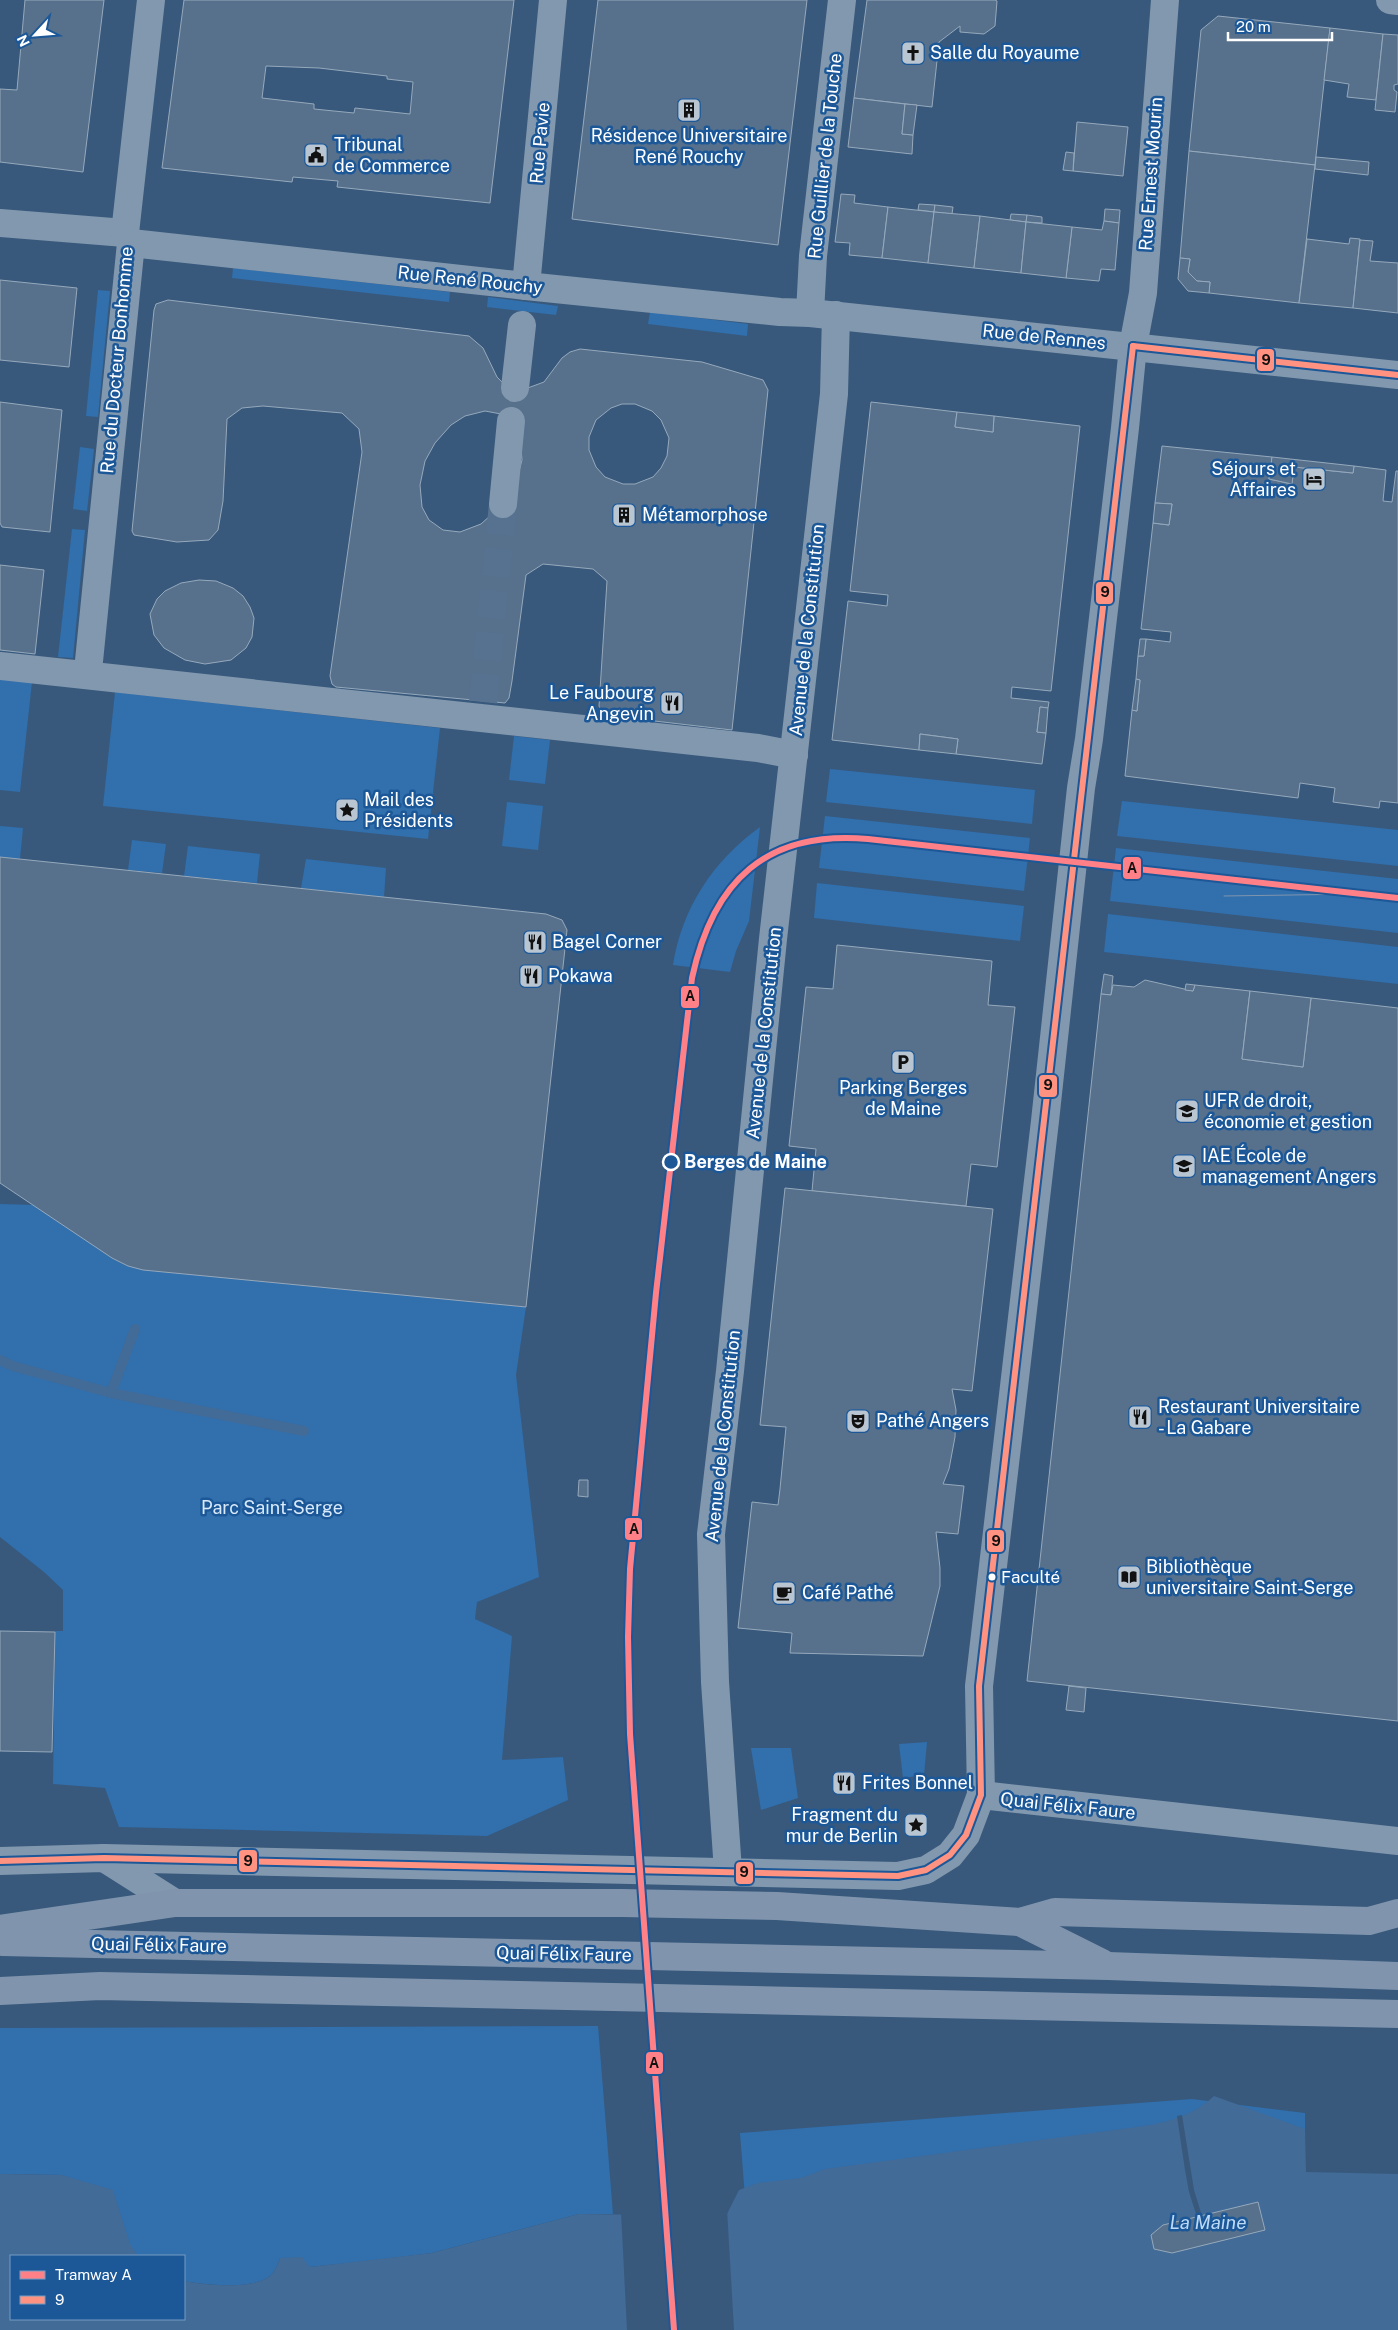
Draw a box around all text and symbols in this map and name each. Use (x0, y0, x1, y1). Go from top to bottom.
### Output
north arrow (10, 10, 60, 60)
scale bar (1228, 10, 1332, 42)
text: 20 m (1236, 18, 1271, 35)
text: N (14, 32, 33, 49)
church icon: Salle du Royaume (900, 40, 926, 66)
place label: Salle du Royaume (930, 42, 1080, 63)
street label: Rue Guillier de la Touche (803, 52, 846, 260)
street label: Rue Ernest Mourin (1135, 96, 1166, 252)
building icon: Résidence Universitaire René Rouchy (676, 97, 702, 123)
street label: Rue Pavie (525, 101, 554, 185)
place label: Résidence Universitaire René Rouchy (591, 125, 787, 167)
place label: Tribunal de Commerce (334, 134, 450, 176)
public building icon: Tribunal de Commerce (303, 142, 329, 168)
street label: Rue du Docteur Bonhomme (96, 246, 137, 474)
street label: Rue René Rouchy (397, 261, 544, 298)
street label: Rue de Rennes (981, 320, 1107, 353)
line badge: 9 (1256, 348, 1275, 372)
text: 9 (1261, 352, 1271, 368)
place label: Séjours et Affaires (1211, 458, 1296, 500)
hotel icon: Séjours et Affaires (1301, 466, 1327, 492)
building icon: Métamorphose (611, 502, 637, 528)
place label: Métamorphose (642, 504, 768, 525)
street label: Avenue de la Constitution (785, 523, 828, 737)
line badge: 9 (1095, 581, 1114, 605)
text: 9 (1100, 584, 1110, 600)
place label: Le Faubourg Angevin (549, 682, 654, 724)
restaurant icon: Le Faubourg Angevin (659, 690, 685, 716)
place label: Mail des Présidents (364, 789, 453, 831)
place icon: Mail des Présidents (334, 797, 360, 823)
line badge: A (1122, 856, 1142, 880)
text: A (1127, 860, 1137, 876)
street label: Avenue de la Constitution (742, 926, 785, 1140)
restaurant icon: Bagel Corner (522, 929, 548, 955)
place label: Bagel Corner (552, 931, 662, 952)
restaurant icon: Pokawa (518, 963, 544, 989)
place label: Pokawa (548, 965, 613, 986)
line badge: A (680, 985, 700, 1009)
text: A (685, 988, 695, 1004)
parking icon: Parking Berges de Maine (890, 1049, 916, 1075)
line badge: 9 (1038, 1074, 1058, 1098)
place label: Parking Berges de Maine (839, 1077, 967, 1119)
text: 9 (1043, 1077, 1053, 1093)
place label: UFR de droit, économie et gestion (1204, 1090, 1372, 1132)
school or university icon: UFR de droit, économie et gestion (1174, 1098, 1200, 1124)
place label: IAE École de management Angers (1202, 1144, 1376, 1187)
place label: Berges de Maine (684, 1151, 827, 1172)
marker: Berges de Maine (662, 1153, 680, 1171)
school or university icon: IAE École de management Angers (1171, 1153, 1197, 1179)
street label: Avenue de la Constitution (701, 1329, 744, 1543)
place label: Restaurant Universitaire - La Gabare (1158, 1396, 1360, 1438)
restaurant icon: Restaurant Universitaire - La Gabare (1127, 1404, 1153, 1430)
theatre icon: Pathé Angers (845, 1408, 871, 1434)
place label: Pathé Angers (876, 1410, 989, 1431)
park label: Parc Saint-Serge (201, 1497, 343, 1518)
line badge: A (624, 1517, 643, 1541)
text: A (629, 1521, 639, 1537)
line badge: 9 (986, 1529, 1005, 1553)
text: 9 (991, 1533, 1001, 1549)
place label: Bibliothèque universitaire Saint-Serge (1146, 1556, 1353, 1598)
library icon: Bibliothèque universitaire Saint-Serge (1116, 1564, 1142, 1590)
place label: Faculté (1001, 1567, 1060, 1587)
marker: Faculté (987, 1572, 997, 1582)
cafe icon: Café Pathé (771, 1580, 797, 1606)
place label: Café Pathé (802, 1582, 894, 1603)
restaurant icon: Frites Bonnel (831, 1770, 857, 1796)
place label: Frites Bonnel (862, 1772, 973, 1793)
street label: Quai Félix Faure (999, 1788, 1137, 1823)
place label: Fragment du mur de Berlin (786, 1804, 898, 1846)
place icon: Fragment du mur de Berlin (903, 1812, 929, 1838)
line badge: 9 (238, 1849, 258, 1873)
text: 9 (243, 1853, 253, 1869)
line badge: 9 (735, 1861, 754, 1885)
text: 9 (739, 1864, 749, 1880)
street label: Quai Félix Faure (91, 1933, 227, 1956)
street label: Quai Félix Faure (496, 1942, 632, 1965)
line badge: A (645, 2051, 664, 2075)
text: A (649, 2055, 659, 2071)
water label: La Maine (1170, 2211, 1246, 2233)
legend (10, 2255, 185, 2320)
text: Tramway A (55, 2266, 132, 2283)
text: 9 (55, 2291, 64, 2308)

